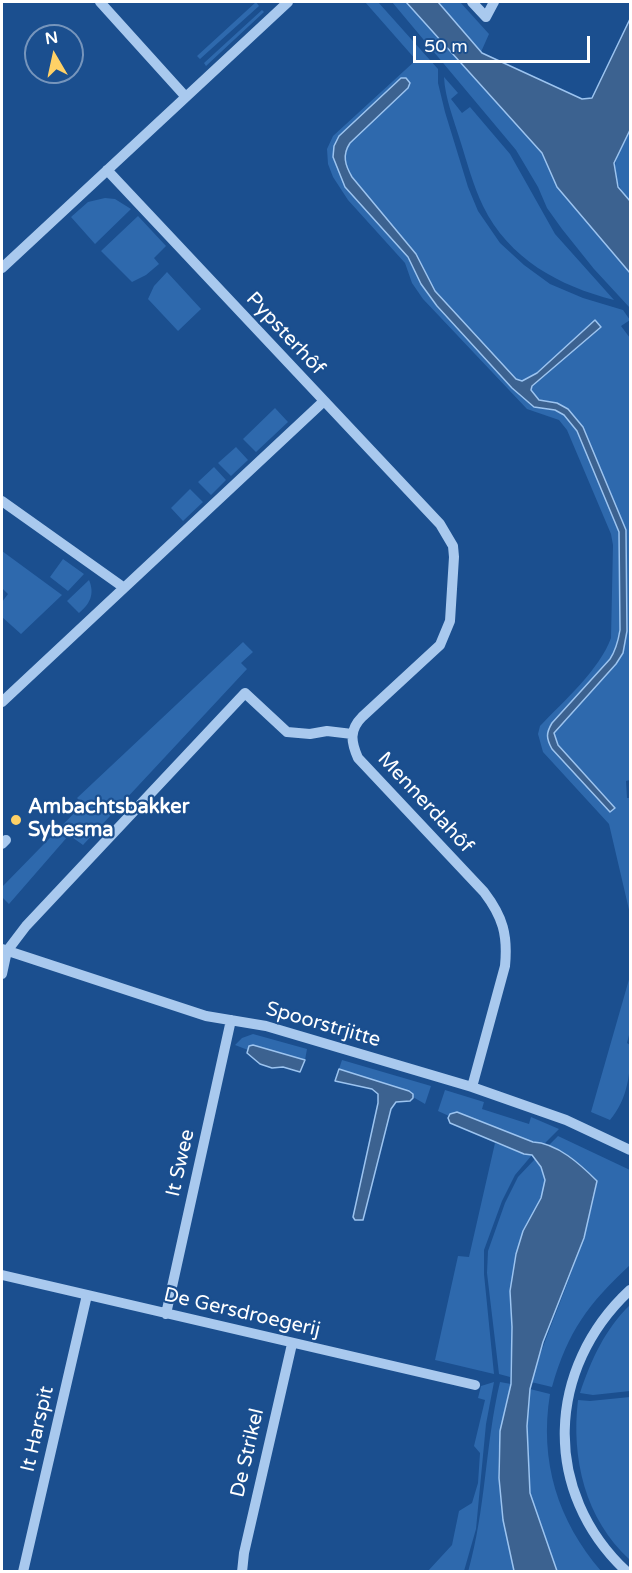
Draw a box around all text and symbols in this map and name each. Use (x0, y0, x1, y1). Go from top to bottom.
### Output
north arrow (24, 24, 84, 84)
scale bar (416, 24, 593, 62)
text: N (44, 27, 59, 49)
text: 50 m (424, 35, 468, 57)
street label: Pypsterhôf (241, 288, 329, 380)
street label: Mennerdahôf (372, 748, 478, 858)
place label: Ambachtsbakker Sybesma (28, 796, 189, 843)
marker: Ambachtsbakker Sybesma (9, 813, 23, 827)
street label: Spoorstrjitte (263, 997, 383, 1053)
street label: It Swee (162, 1127, 200, 1199)
street label: De Gersdroegerij (161, 1283, 323, 1343)
street label: It Harspit (17, 1384, 59, 1474)
street label: De Strikel (226, 1406, 270, 1500)

